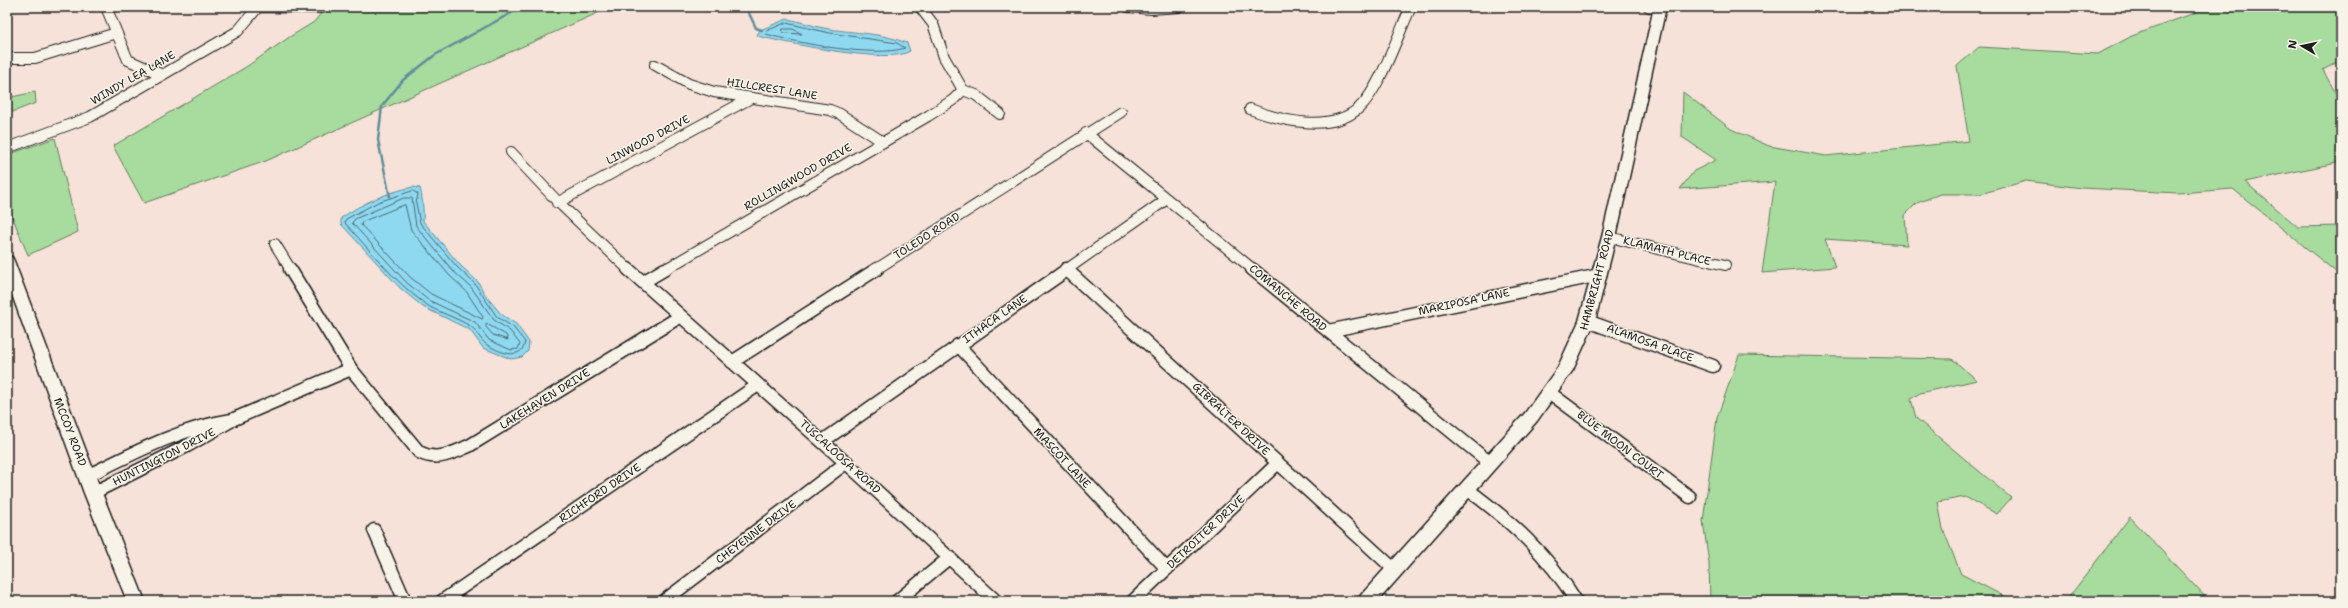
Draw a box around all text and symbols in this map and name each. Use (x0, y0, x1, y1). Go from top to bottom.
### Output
north arrow (2282, 26, 2322, 66)
text: N (2285, 39, 2301, 50)
street label: WINDY LEA LANE (88, 48, 178, 108)
street label: HILLCREST LANE (726, 74, 819, 104)
street label: LINWOOD DRIVE (604, 112, 693, 168)
street label: ROLLINGWOOD DRIVE (741, 140, 855, 214)
street label: TOLEDO ROAD (891, 209, 963, 263)
street label: HAMBRIGHT ROAD (1576, 228, 1618, 332)
street label: KLAMATH PLACE (1622, 233, 1713, 269)
street label: COMANCHE ROAD (1246, 261, 1330, 335)
street label: MARIPOSA LANE (1417, 285, 1511, 319)
street label: ITHACA LANE (960, 291, 1030, 347)
street label: ALAMOSA PLACE (1605, 320, 1696, 366)
street label: LAKEHAVEN DRIVE (497, 365, 593, 433)
street label: GIBRALTER DRIVE (1189, 379, 1273, 459)
street label: MCCOY ROAD (50, 396, 90, 468)
street label: BLUE MOON COURT (1574, 408, 1666, 483)
street label: TUSCALOOSA ROAD (796, 417, 884, 497)
street label: HUNTINGTON DRIVE (110, 424, 218, 489)
street label: MASCOT LANE (1030, 424, 1094, 492)
street label: RICHFORD DRIVE (556, 460, 644, 526)
street label: DETROITER DRIVE (1164, 492, 1248, 572)
street label: CHEYENNE DRIVE (713, 497, 799, 567)

